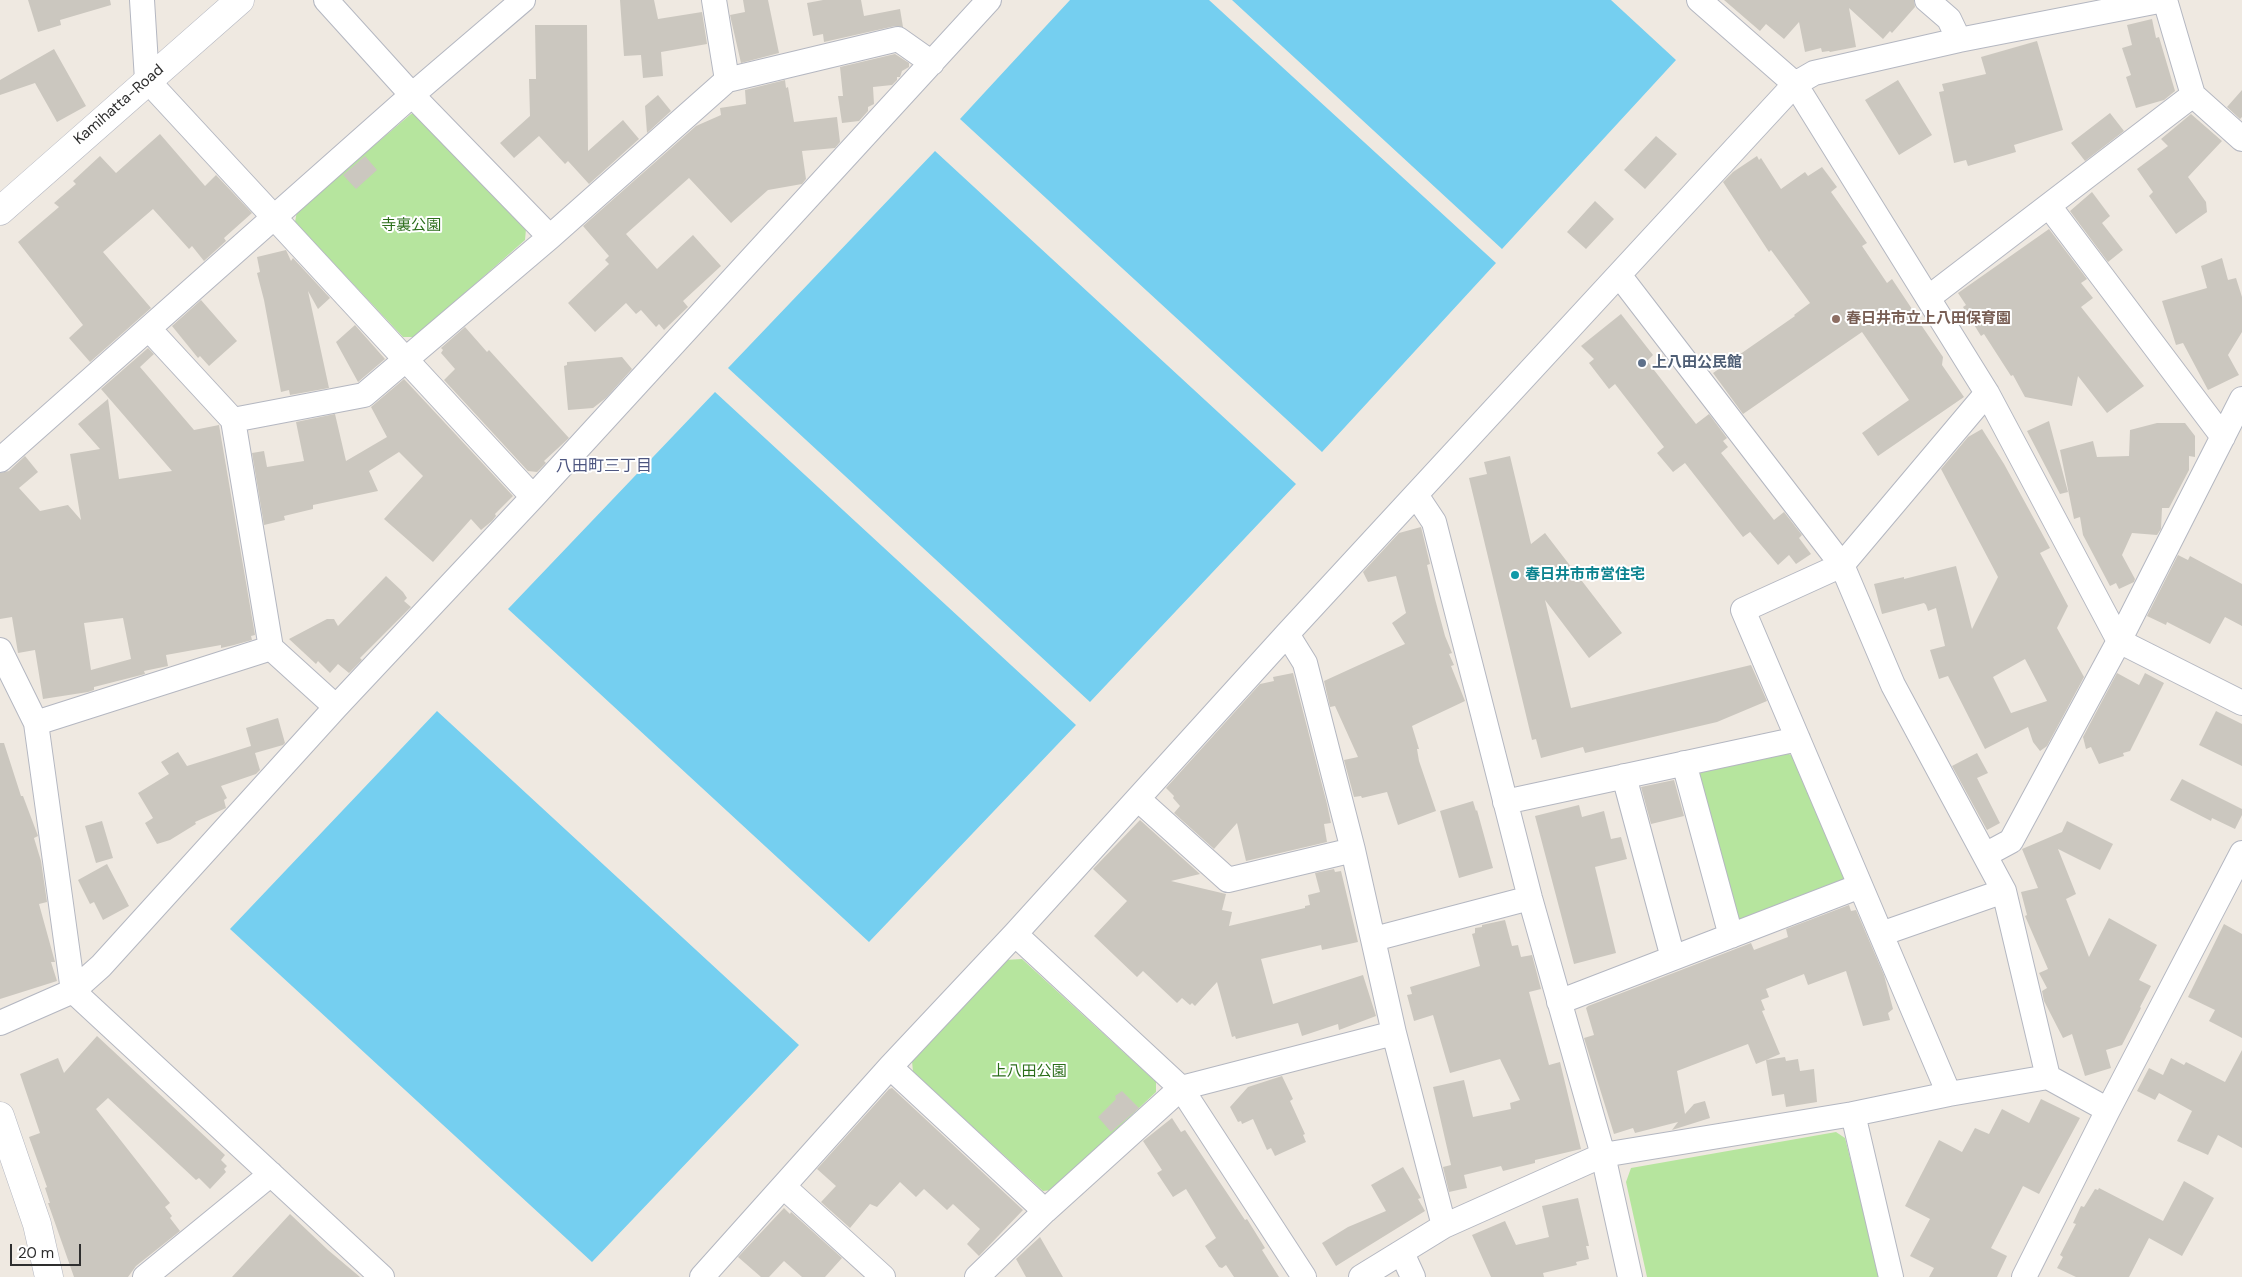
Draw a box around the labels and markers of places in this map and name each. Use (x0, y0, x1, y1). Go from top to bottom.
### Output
place label: 春日井市立上八田保育園 (1846, 310, 2011, 328)
marker: 春日井市立上八田保育園 (1830, 313, 1842, 325)
place label: 上八田公民館 (1652, 354, 1742, 372)
marker: 上八田公民館 (1636, 357, 1648, 369)
place label: 春日井市市営住宅 (1525, 566, 1645, 584)
marker: 春日井市市営住宅 (1509, 569, 1521, 581)

